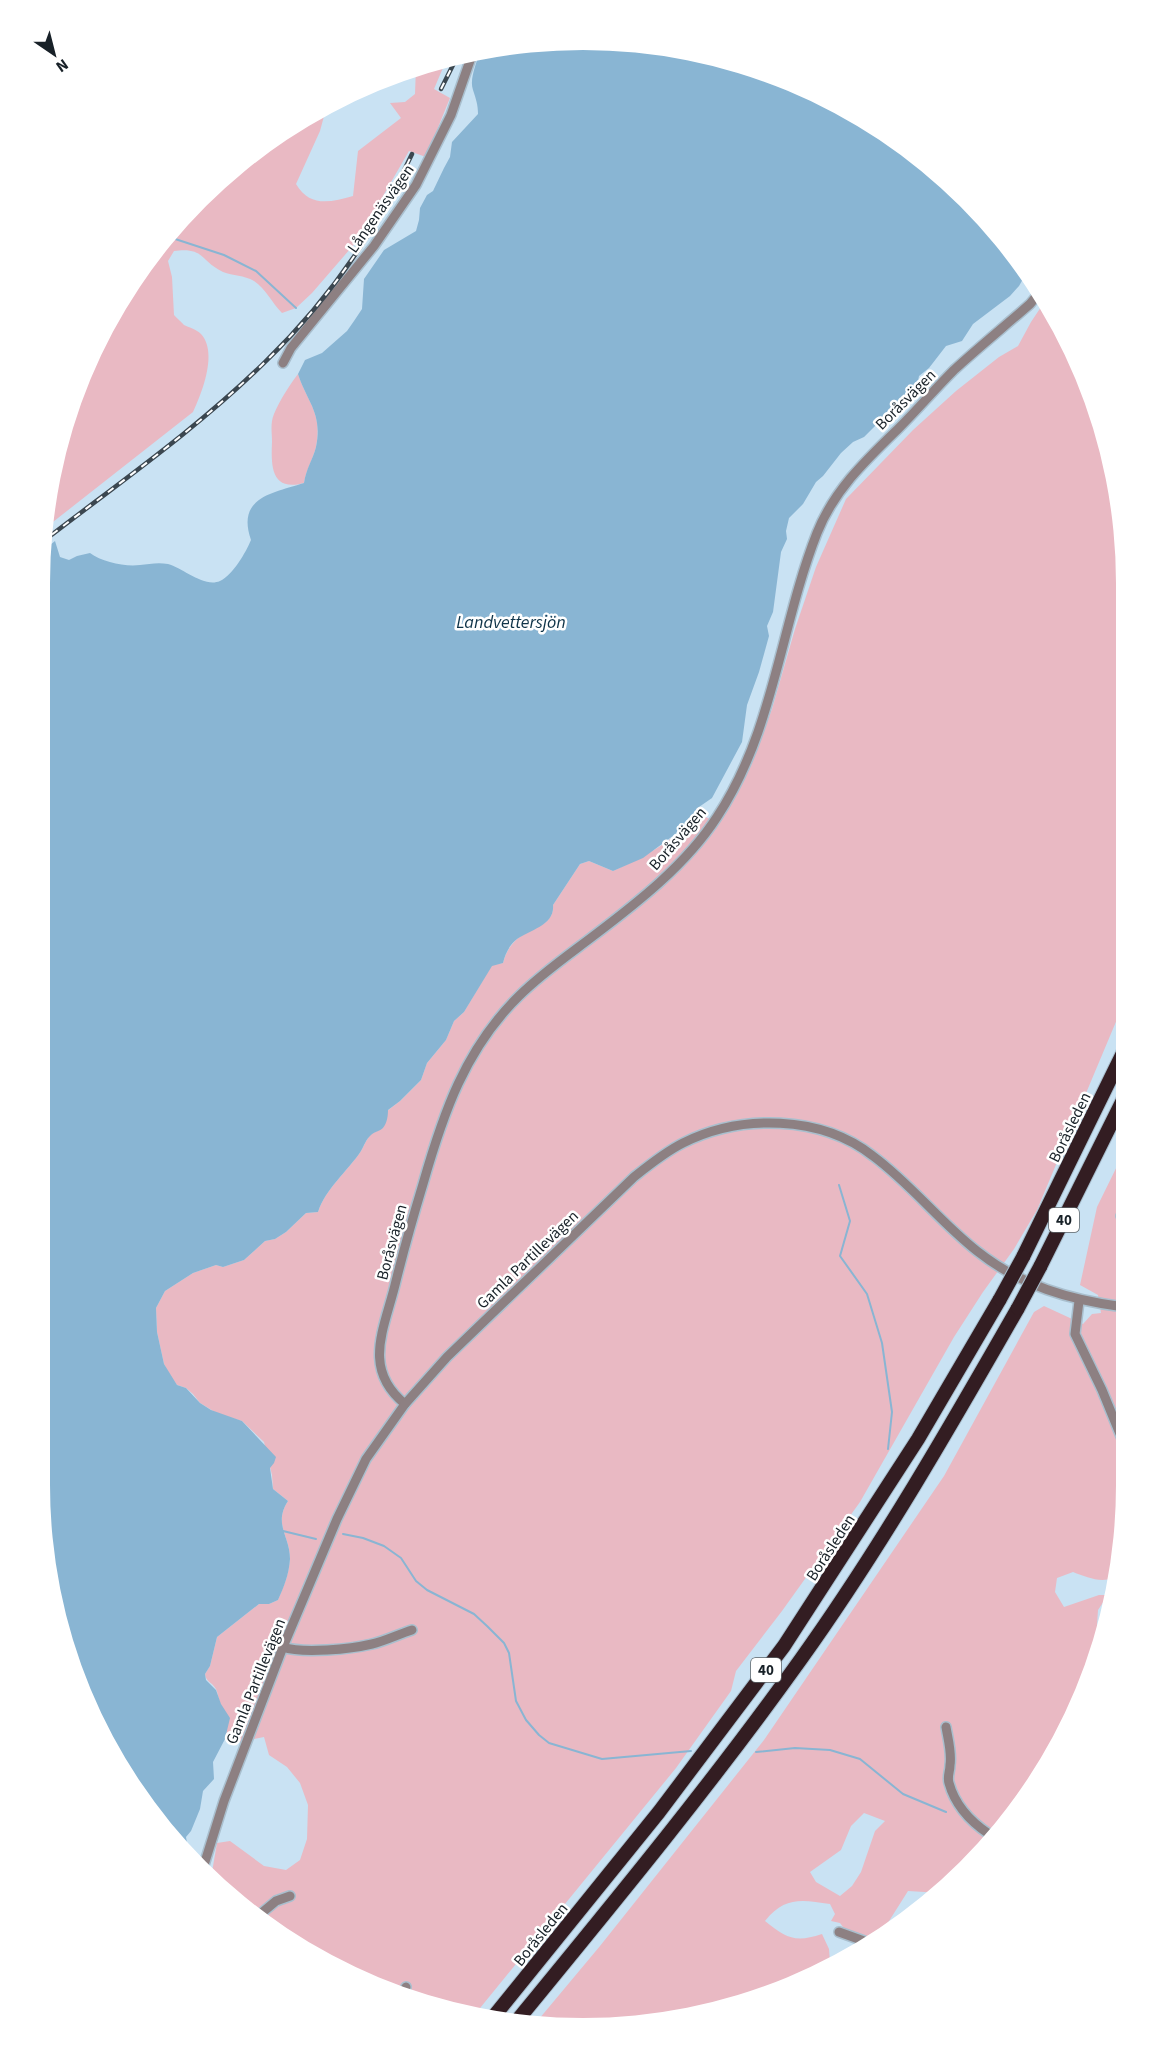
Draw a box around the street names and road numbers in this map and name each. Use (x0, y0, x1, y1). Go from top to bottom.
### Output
street label: Långenäsvägen (342, 160, 420, 257)
street label: Boråsvägen (870, 364, 941, 435)
street label: Boråsvägen (644, 802, 712, 875)
street label: Boråsleden (1043, 1089, 1096, 1166)
street label: Boråsvägen (371, 1202, 413, 1283)
street label: Gamla Partillevägen (472, 1205, 583, 1314)
road number: 40 (1049, 1208, 1079, 1232)
street label: Boråsleden (801, 1510, 861, 1585)
street label: Gamla Partillevägen (221, 1615, 291, 1748)
road number: 40 (751, 1658, 781, 1682)
street label: Boråsleden (508, 1898, 573, 1971)

